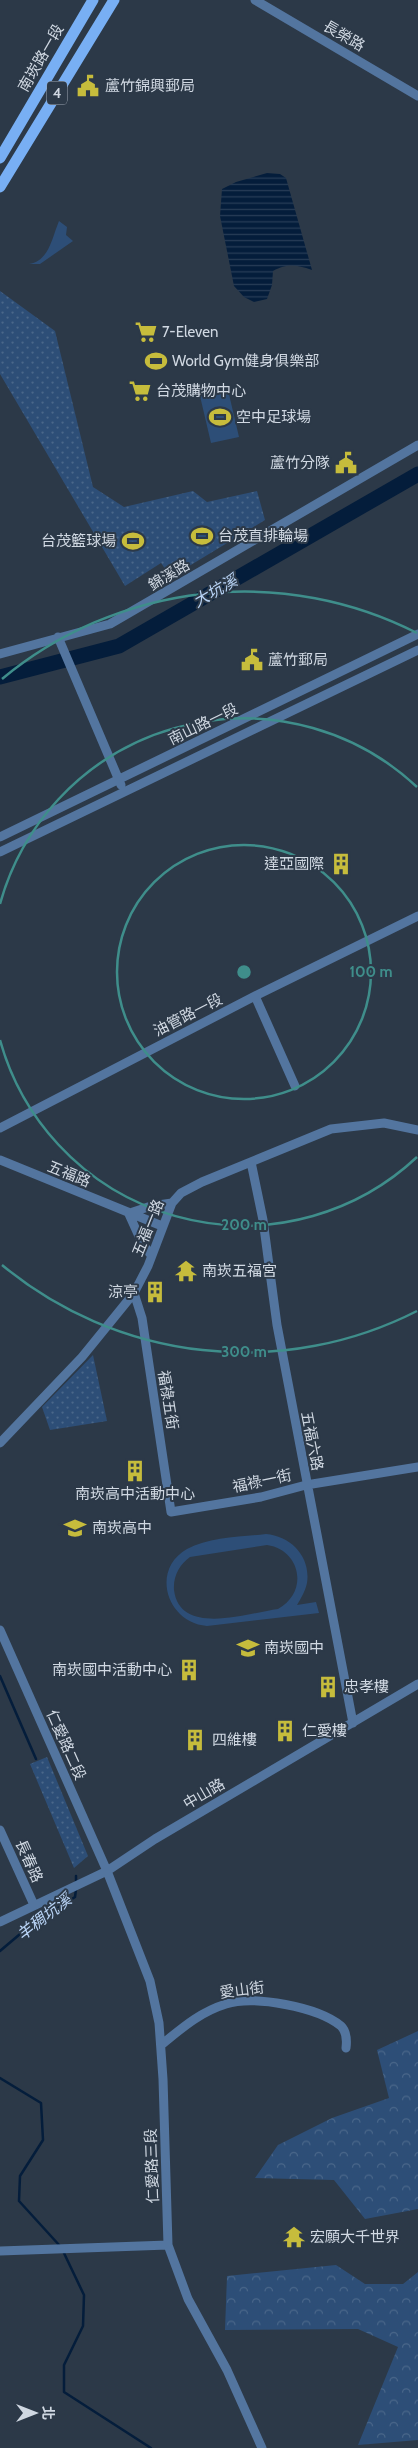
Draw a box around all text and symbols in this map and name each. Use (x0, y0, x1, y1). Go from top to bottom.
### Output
street label: 長榮路 (320, 17, 368, 55)
street label: 南崁路一段 (14, 21, 68, 95)
public building icon: 蘆竹錦興郵局 (75, 73, 101, 99)
place label: 蘆竹錦興郵局 (105, 77, 195, 95)
road number: 4 (47, 82, 67, 105)
supermarket icon: 7-Eleven (133, 319, 159, 345)
place label: 7-Eleven (162, 323, 218, 341)
sports icon: World Gym健身俱樂部 (143, 348, 169, 374)
place label: World Gym健身俱樂部 (172, 352, 319, 370)
supermarket icon: 台茂購物中心 (127, 378, 153, 404)
place label: 台茂購物中心 (156, 382, 246, 400)
sports icon: 空中足球場 (207, 404, 233, 430)
place label: 空中足球場 (236, 408, 311, 426)
public building icon: 蘆竹分隊 (333, 450, 359, 476)
place label: 蘆竹分隊 (270, 454, 330, 472)
sports icon: 台茂直排輪場 (189, 523, 215, 549)
place label: 台茂直排輪場 (218, 527, 308, 545)
sports icon: 台茂籃球場 (120, 528, 146, 554)
place label: 台茂籃球場 (41, 532, 116, 550)
street label: 錦溪路 (145, 556, 193, 594)
water label: 大坑溪 (189, 570, 242, 611)
public building icon: 蘆竹郵局 (239, 647, 265, 673)
place label: 蘆竹郵局 (268, 651, 328, 669)
street label: 南山路一段 (165, 699, 241, 749)
building icon: 達亞國際 (328, 851, 354, 877)
place label: 達亞國際 (264, 855, 324, 873)
centre of rings (235, 963, 253, 981)
text: 100 m (349, 963, 393, 981)
street label: 油管路一段 (150, 990, 226, 1040)
street label: 五福路 (45, 1157, 93, 1191)
street label: 五福一路 (128, 1197, 168, 1259)
text: 200 m (221, 1216, 267, 1234)
temple icon: 南崁五福宮 (173, 1258, 199, 1284)
place label: 南崁五福宮 (202, 1262, 277, 1280)
building icon: 涼亭 (142, 1279, 168, 1305)
place label: 涼亭 (108, 1283, 138, 1301)
text: 300 m (221, 1343, 267, 1361)
street label: 福祿五街 (154, 1369, 182, 1431)
street label: 五福六路 (297, 1410, 327, 1472)
building icon: 南崁高中活動中心 (122, 1458, 148, 1484)
street label: 福祿一街 (231, 1466, 293, 1496)
place label: 南崁高中活動中心 (75, 1485, 195, 1503)
school or university icon: 南崁高中 (62, 1515, 88, 1541)
place label: 南崁高中 (92, 1519, 152, 1537)
school or university icon: 南崁國中 (235, 1635, 261, 1661)
place label: 南崁國中 (264, 1639, 324, 1657)
building icon: 南崁國中活動中心 (176, 1657, 202, 1683)
place label: 南崁國中活動中心 (52, 1661, 172, 1679)
building icon: 忠孝樓 (315, 1674, 341, 1700)
place label: 忠孝樓 (344, 1678, 389, 1696)
street label: 仁愛路二段 (43, 1707, 89, 1783)
building icon: 仁愛樓 (272, 1718, 298, 1744)
place label: 仁愛樓 (302, 1722, 347, 1740)
building icon: 四維樓 (182, 1727, 208, 1753)
place label: 四維樓 (212, 1731, 257, 1749)
street label: 中山路 (180, 1775, 228, 1813)
street label: 長春路 (12, 1837, 46, 1885)
water label: 羊稠坑溪 (13, 1889, 77, 1944)
street label: 愛山街 (219, 1978, 265, 2002)
street label: 仁愛路三段 (142, 2128, 162, 2204)
temple icon: 宏願大千世界 (281, 2224, 307, 2250)
place label: 宏願大千世界 (310, 2228, 400, 2246)
north arrow (10, 2388, 60, 2438)
text: 北 (39, 2406, 57, 2420)

